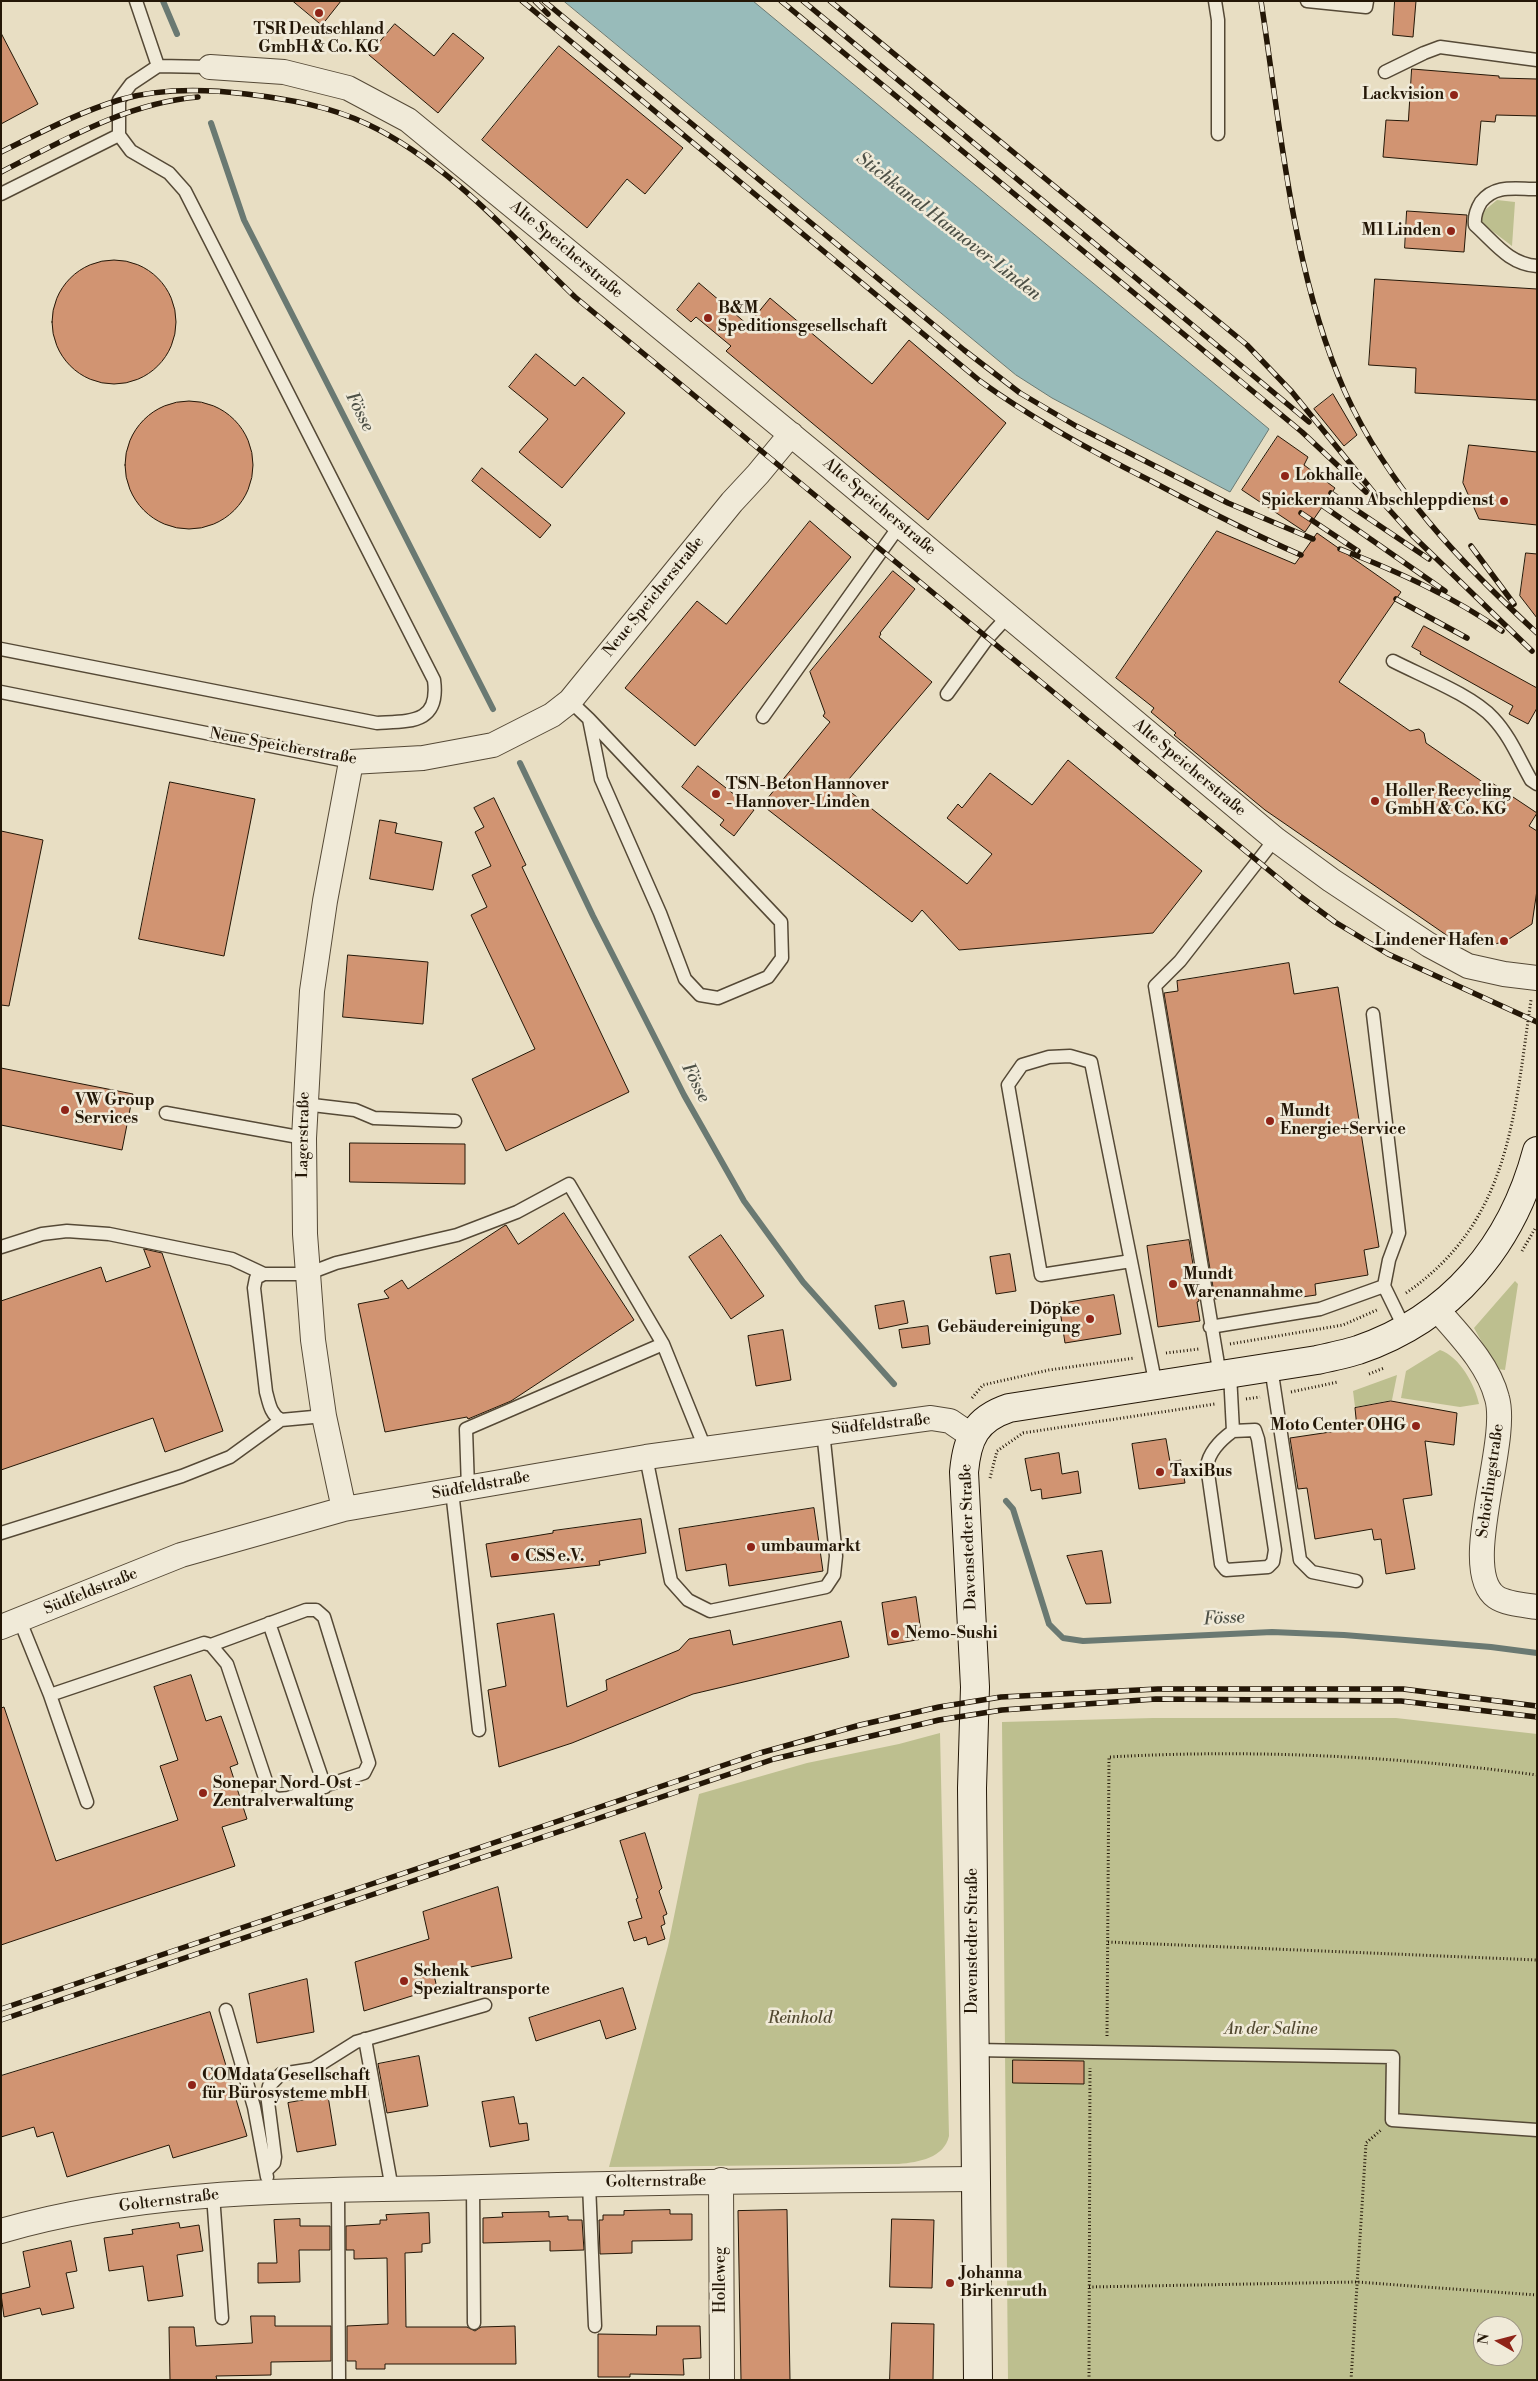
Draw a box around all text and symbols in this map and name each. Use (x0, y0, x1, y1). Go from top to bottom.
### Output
marker: TSR Deutschland GmbH & Co. KG (313, 7, 325, 19)
place label: TSR Deutschland GmbH & Co. KG (254, 20, 384, 58)
place label: Lackvision (1362, 85, 1444, 105)
marker: Lackvision (1448, 89, 1460, 101)
water label: Stichkanal Hannover-Linden (851, 148, 1045, 306)
street label: Alte Speicherstraße (506, 197, 626, 303)
place label: M1 Linden (1362, 221, 1441, 241)
marker: M1 Linden (1445, 225, 1457, 237)
place label: B&M Speditionsgesellschaft (718, 299, 887, 337)
marker: B&M Speditionsgesellschaft (702, 312, 714, 324)
water label: Fösse (340, 389, 378, 435)
street label: Alte Speicherstraße (819, 454, 939, 560)
place label: Lokhalle (1295, 466, 1363, 486)
marker: Lokhalle (1279, 470, 1291, 482)
place label: Spickermann Abschleppdienst (1262, 491, 1494, 511)
marker: Spickermann Abschleppdienst (1498, 495, 1510, 507)
street label: Neue Speicherstraße (600, 533, 708, 661)
street label: Alte Speicherstraße (1129, 715, 1249, 821)
street label: Neue Speicherstraße (208, 725, 358, 769)
place label: TSN-Beton Hannover - Hannover-Linden (726, 775, 889, 813)
place label: Holler Recycling GmbH & Co. KG (1385, 782, 1511, 820)
marker: TSN-Beton Hannover - Hannover-Linden (710, 788, 722, 800)
marker: Holler Recycling GmbH & Co. KG (1369, 795, 1381, 807)
place label: Lindener Hafen (1375, 931, 1494, 951)
marker: Lindener Hafen (1498, 935, 1510, 947)
water label: Fösse (676, 1060, 714, 1106)
place label: VW Group Services (75, 1091, 155, 1129)
street label: Lagerstraße (294, 1092, 314, 1178)
place label: Mundt Energie+Service (1280, 1102, 1406, 1140)
marker: VW Group Services (59, 1104, 71, 1116)
marker: Mundt Energie+Service (1264, 1115, 1276, 1127)
place label: Mundt Warenannahme (1183, 1265, 1303, 1303)
marker: Mundt Warenannahme (1167, 1278, 1179, 1290)
place label: Döpke Gebäudereinigung (937, 1300, 1080, 1338)
marker: Döpke Gebäudereinigung (1084, 1313, 1096, 1325)
street label: Südfeldstraße (830, 1410, 932, 1440)
place label: Moto Center OHG (1270, 1416, 1406, 1436)
marker: Moto Center OHG (1410, 1420, 1422, 1432)
street label: Schörlingstraße (1473, 1423, 1509, 1539)
place label: TaxiBus (1170, 1462, 1232, 1482)
street label: Davenstedter Straße (957, 1464, 981, 1610)
marker: TaxiBus (1154, 1466, 1166, 1478)
street label: Südfeldstraße (430, 1468, 532, 1504)
place label: umbaumarkt (761, 1537, 860, 1557)
marker: umbaumarkt (745, 1541, 757, 1553)
place label: CSS e.V. (525, 1547, 584, 1567)
marker: CSS e.V. (509, 1551, 521, 1563)
street label: Südfeldstraße (41, 1564, 141, 1620)
water label: Fösse (1203, 1607, 1245, 1631)
place label: Nemo-Sushi (905, 1624, 998, 1644)
marker: Nemo-Sushi (889, 1628, 901, 1640)
place label: Sonepar Nord-Ost - Zentralverwaltung (213, 1774, 361, 1812)
marker: Sonepar Nord-Ost - Zentralverwaltung (197, 1787, 209, 1799)
street label: Davenstedter Straße (963, 1868, 983, 2014)
place label: Schenk Spezialtransporte (414, 1962, 550, 2000)
marker: Schenk Spezialtransporte (398, 1975, 410, 1987)
park label: Reinhold (768, 2009, 832, 2029)
park label: An der Saline (1225, 2020, 1317, 2040)
place label: COMdata Gesellschaft für Bürosysteme mbH (202, 2066, 370, 2104)
marker: COMdata Gesellschaft für Bürosysteme mbH (186, 2079, 198, 2091)
street label: Golternstraße (606, 2172, 706, 2192)
street label: Golternstraße (118, 2185, 220, 2217)
street label: Holleweg (711, 2247, 731, 2313)
place label: Johanna Birkenruth (960, 2264, 1047, 2302)
marker: Johanna Birkenruth (944, 2277, 956, 2289)
north arrow (1473, 2316, 1523, 2366)
text: N (1474, 2332, 1494, 2346)

